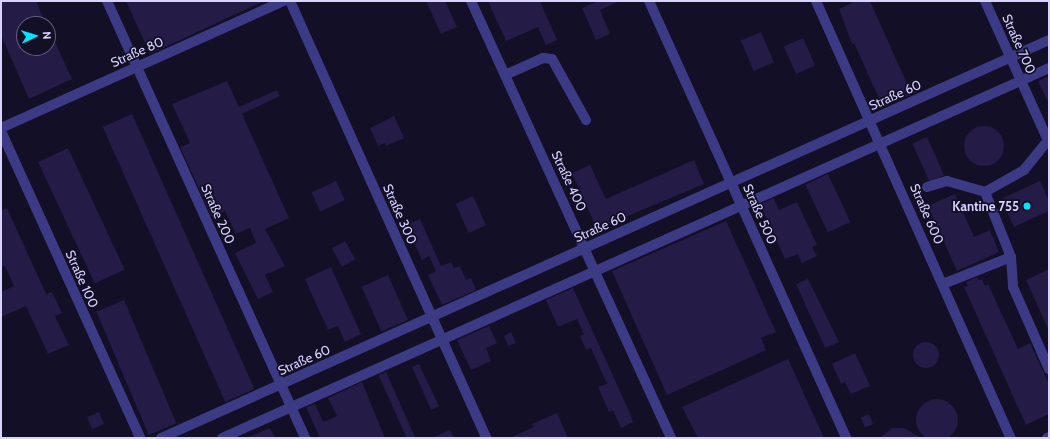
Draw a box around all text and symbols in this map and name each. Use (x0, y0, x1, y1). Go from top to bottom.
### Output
street label: Straße 700 (999, 12, 1039, 76)
north arrow (16, 16, 56, 56)
text: N (40, 31, 54, 40)
street label: Straße 80 (108, 33, 166, 71)
street label: Straße 60 (866, 77, 924, 113)
street label: Straße 400 (548, 148, 590, 214)
street label: Straße 300 (380, 181, 420, 247)
street label: Straße 500 (740, 181, 780, 247)
street label: Straße 600 (907, 181, 947, 247)
street label: Straße 200 (198, 182, 238, 246)
place label: Kantine 755 (952, 198, 1019, 214)
marker: Kantine 755 (1022, 201, 1032, 211)
street label: Straße 60 (571, 209, 629, 245)
street label: Straße 100 (62, 248, 102, 310)
street label: Straße 60 (275, 342, 333, 378)

